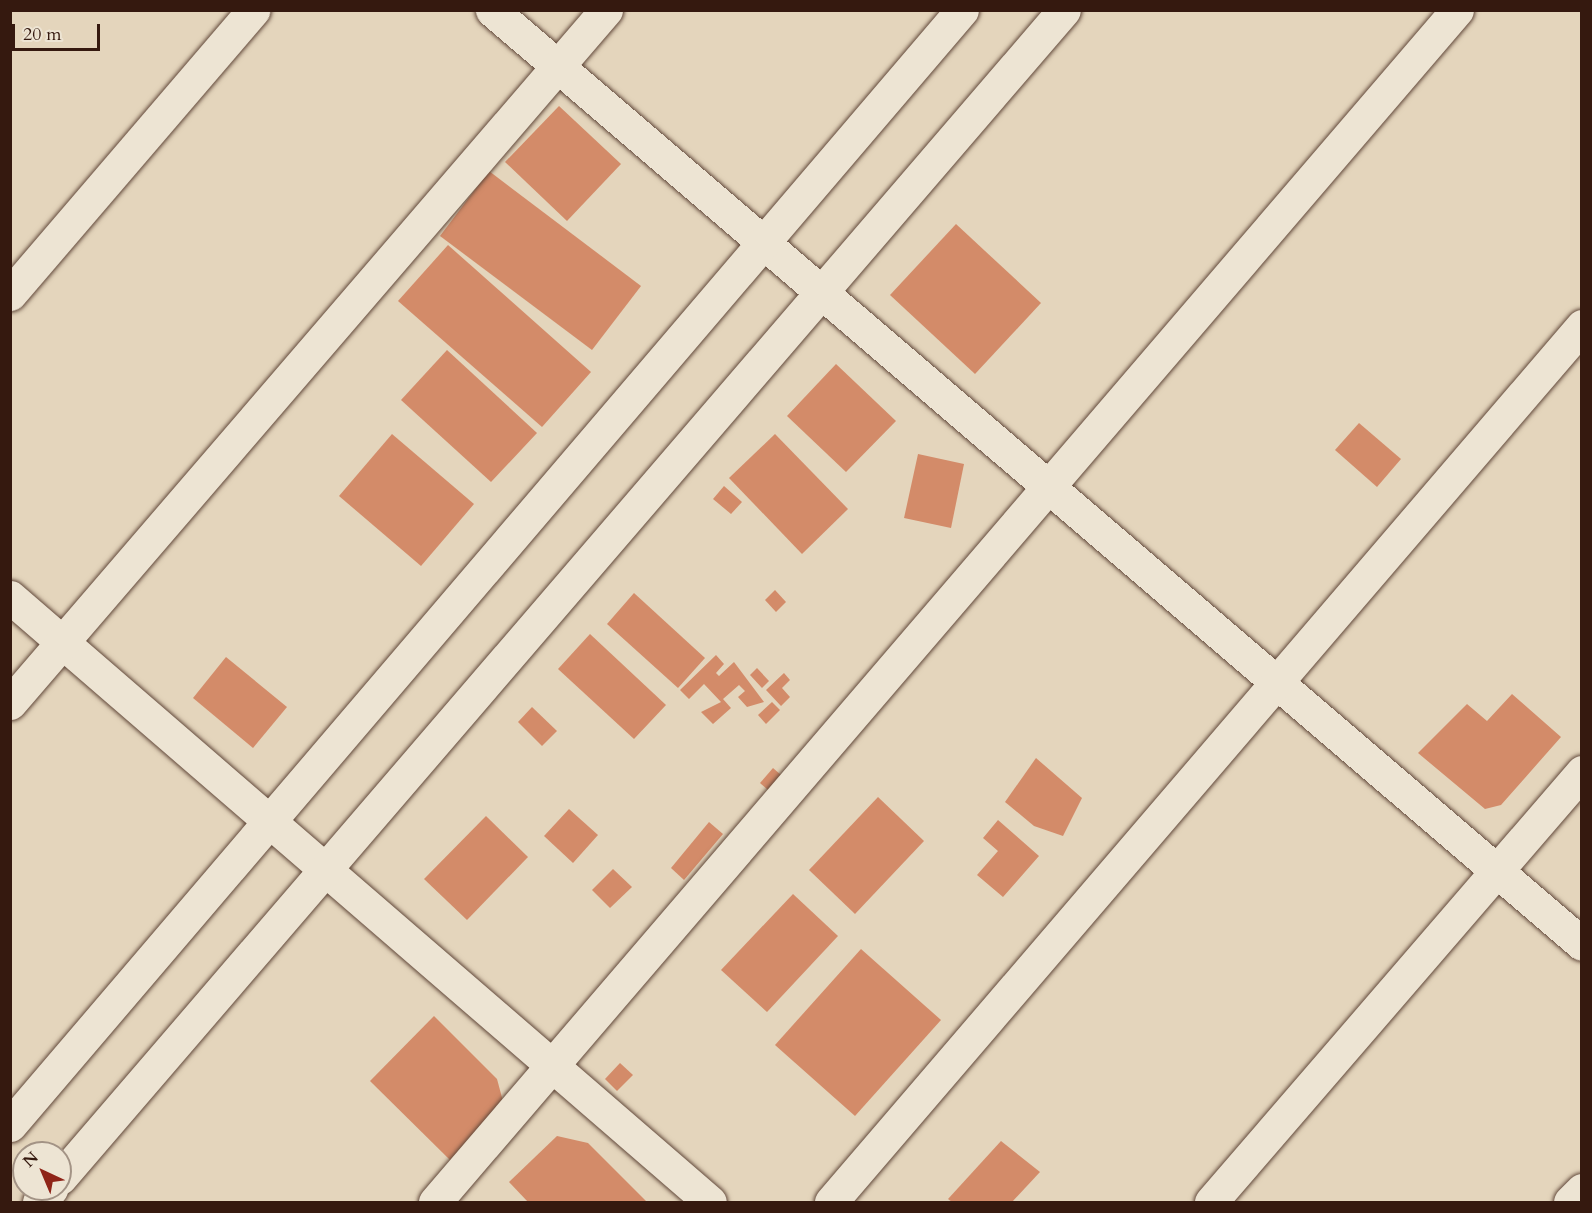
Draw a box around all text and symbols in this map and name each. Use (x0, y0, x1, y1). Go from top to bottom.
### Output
scale bar (15, 12, 104, 50)
text: 20 m (23, 22, 62, 47)
north arrow (12, 1141, 72, 1201)
text: N (18, 1147, 44, 1172)

